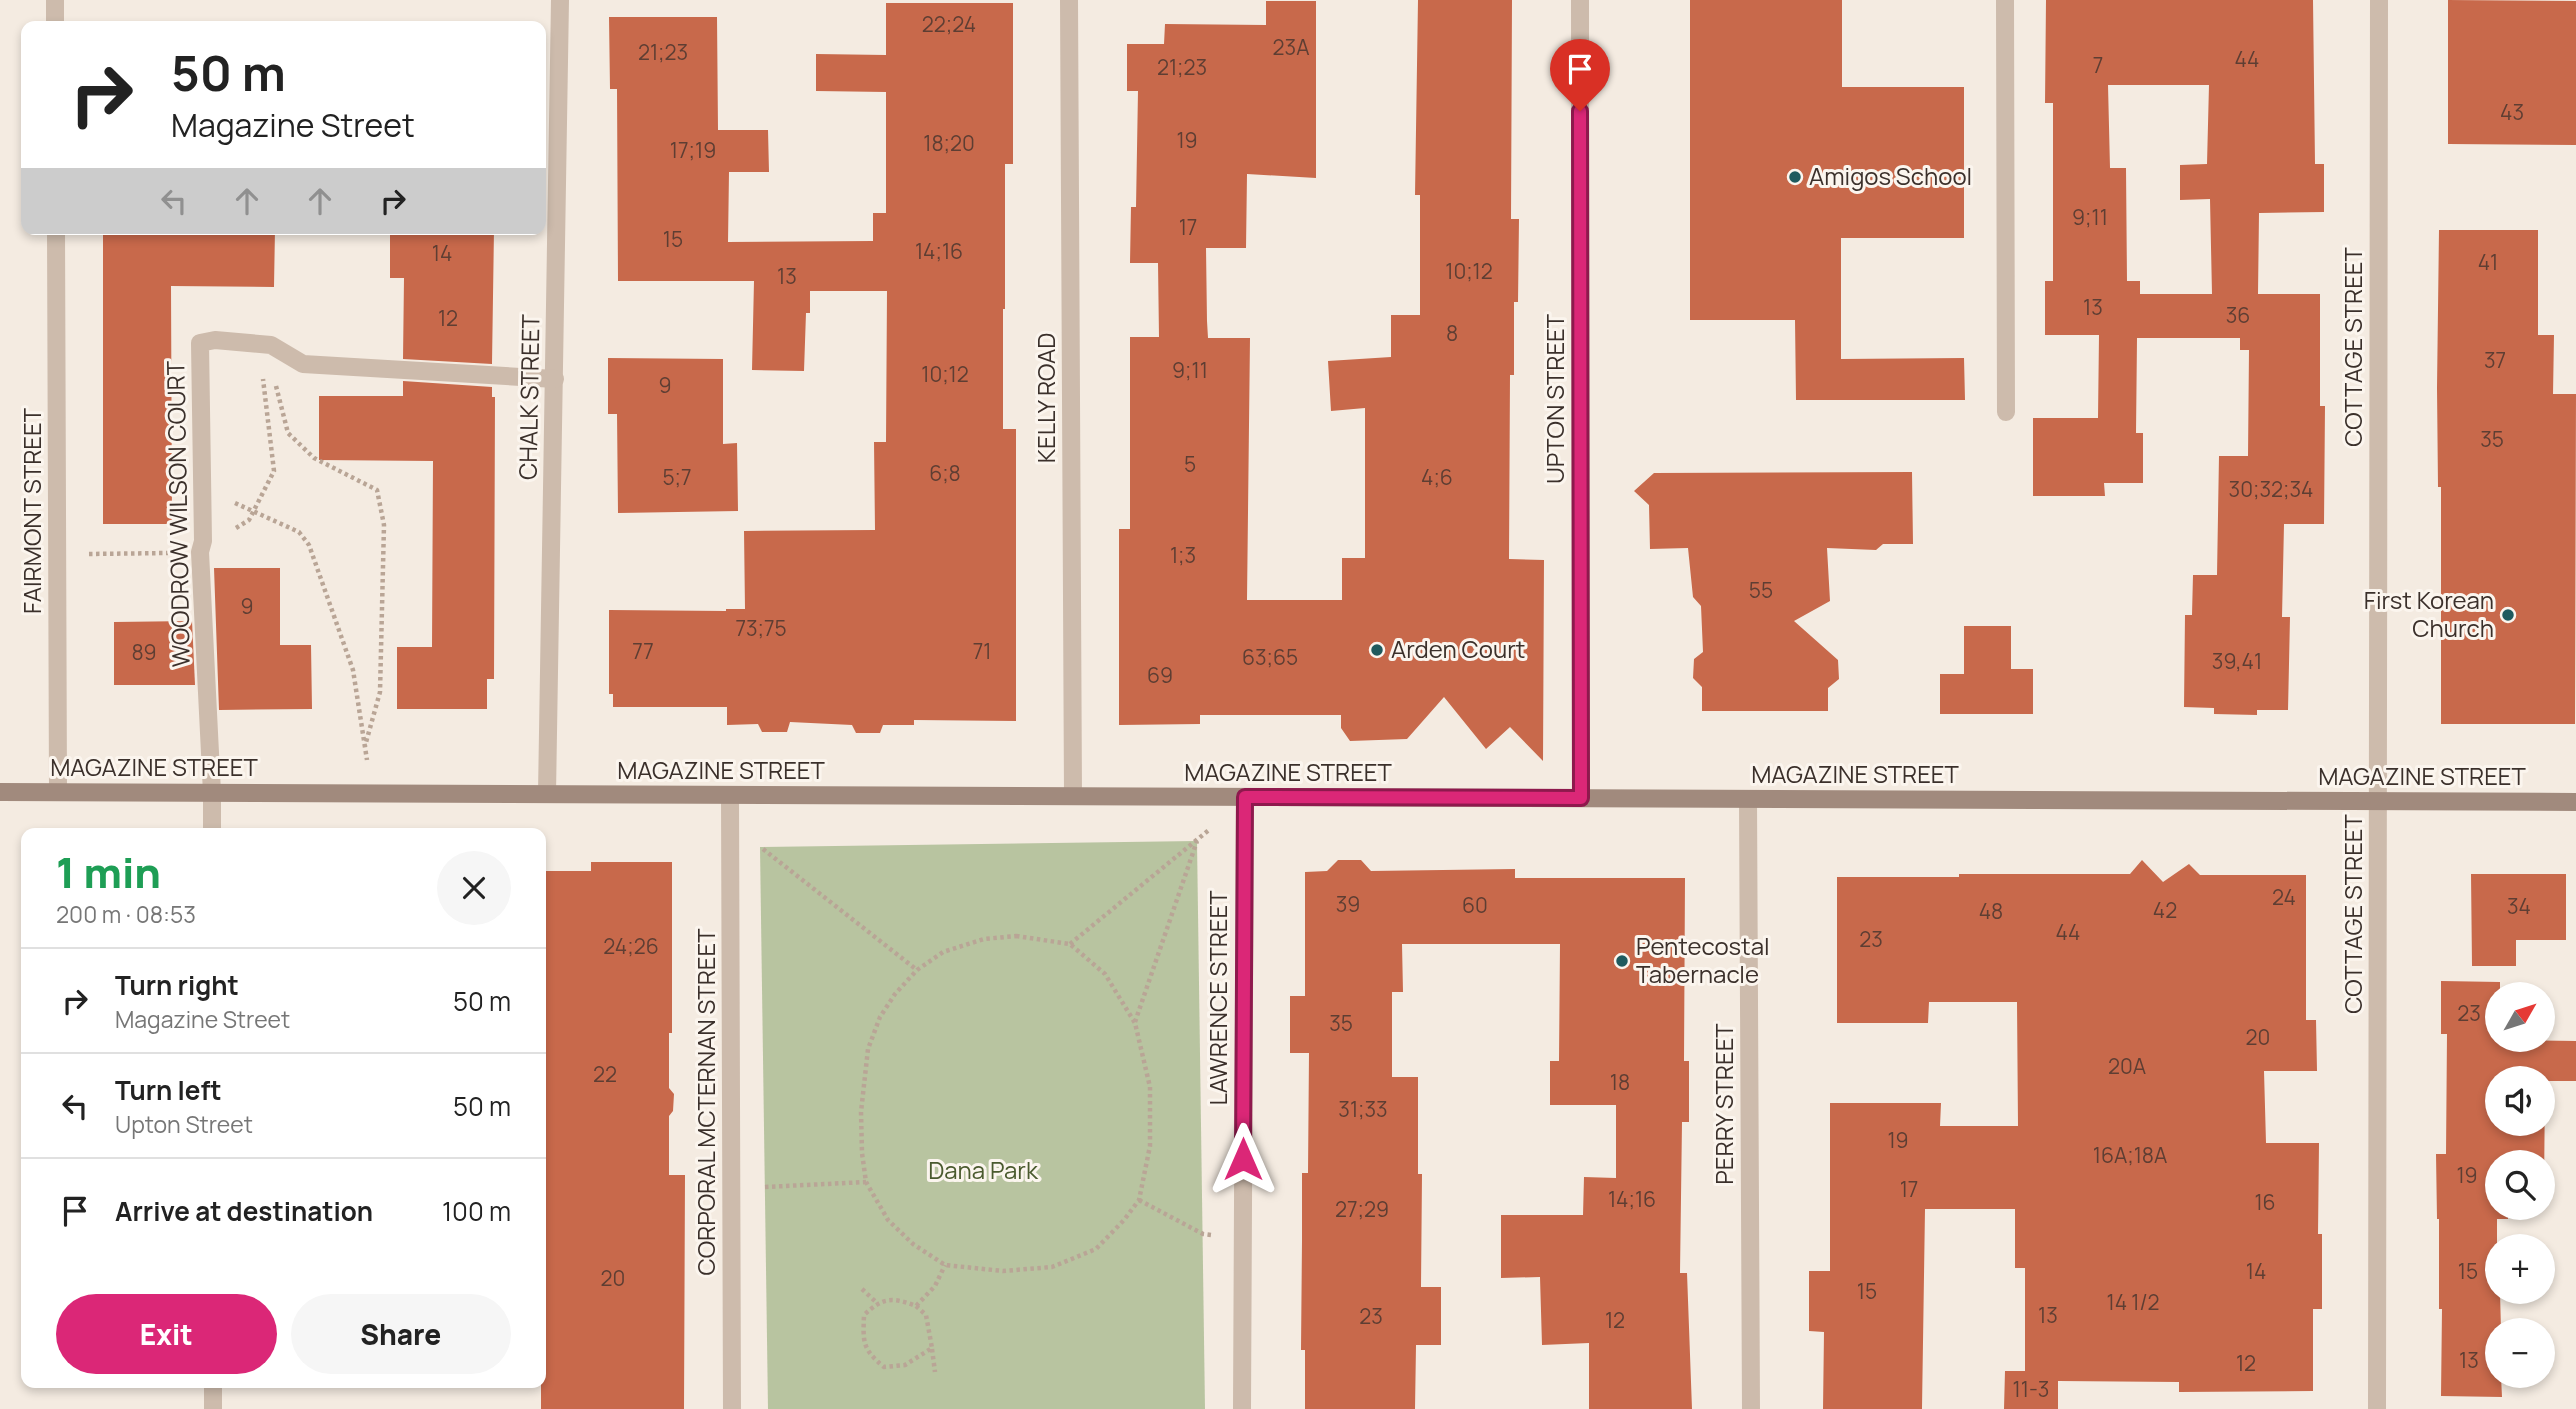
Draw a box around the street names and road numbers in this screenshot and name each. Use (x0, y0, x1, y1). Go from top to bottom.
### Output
street label: COTTAGE STREET (2336, 246, 2369, 447)
street label: CHALK STREET (511, 313, 546, 480)
street label: UPTON STREET (1538, 313, 1571, 484)
street label: KELLY ROAD (1029, 333, 1062, 463)
street label: WOODROW WILSON COURT (158, 360, 197, 667)
street label: FAIRMONT STREET (15, 407, 48, 614)
street label: MAGAZINE STREET (50, 750, 259, 783)
street label: MAGAZINE STREET (617, 753, 826, 786)
street label: MAGAZINE STREET (1184, 755, 1393, 788)
street label: MAGAZINE STREET (1751, 757, 1960, 790)
street label: MAGAZINE STREET (2318, 759, 2527, 792)
street label: COTTAGE STREET (2336, 813, 2369, 1014)
street label: LAWRENCE STREET (1201, 890, 1234, 1106)
street label: CORPORAL MCTERNAN STREET (689, 928, 722, 1275)
street label: PERRY STREET (1707, 1023, 1740, 1185)

